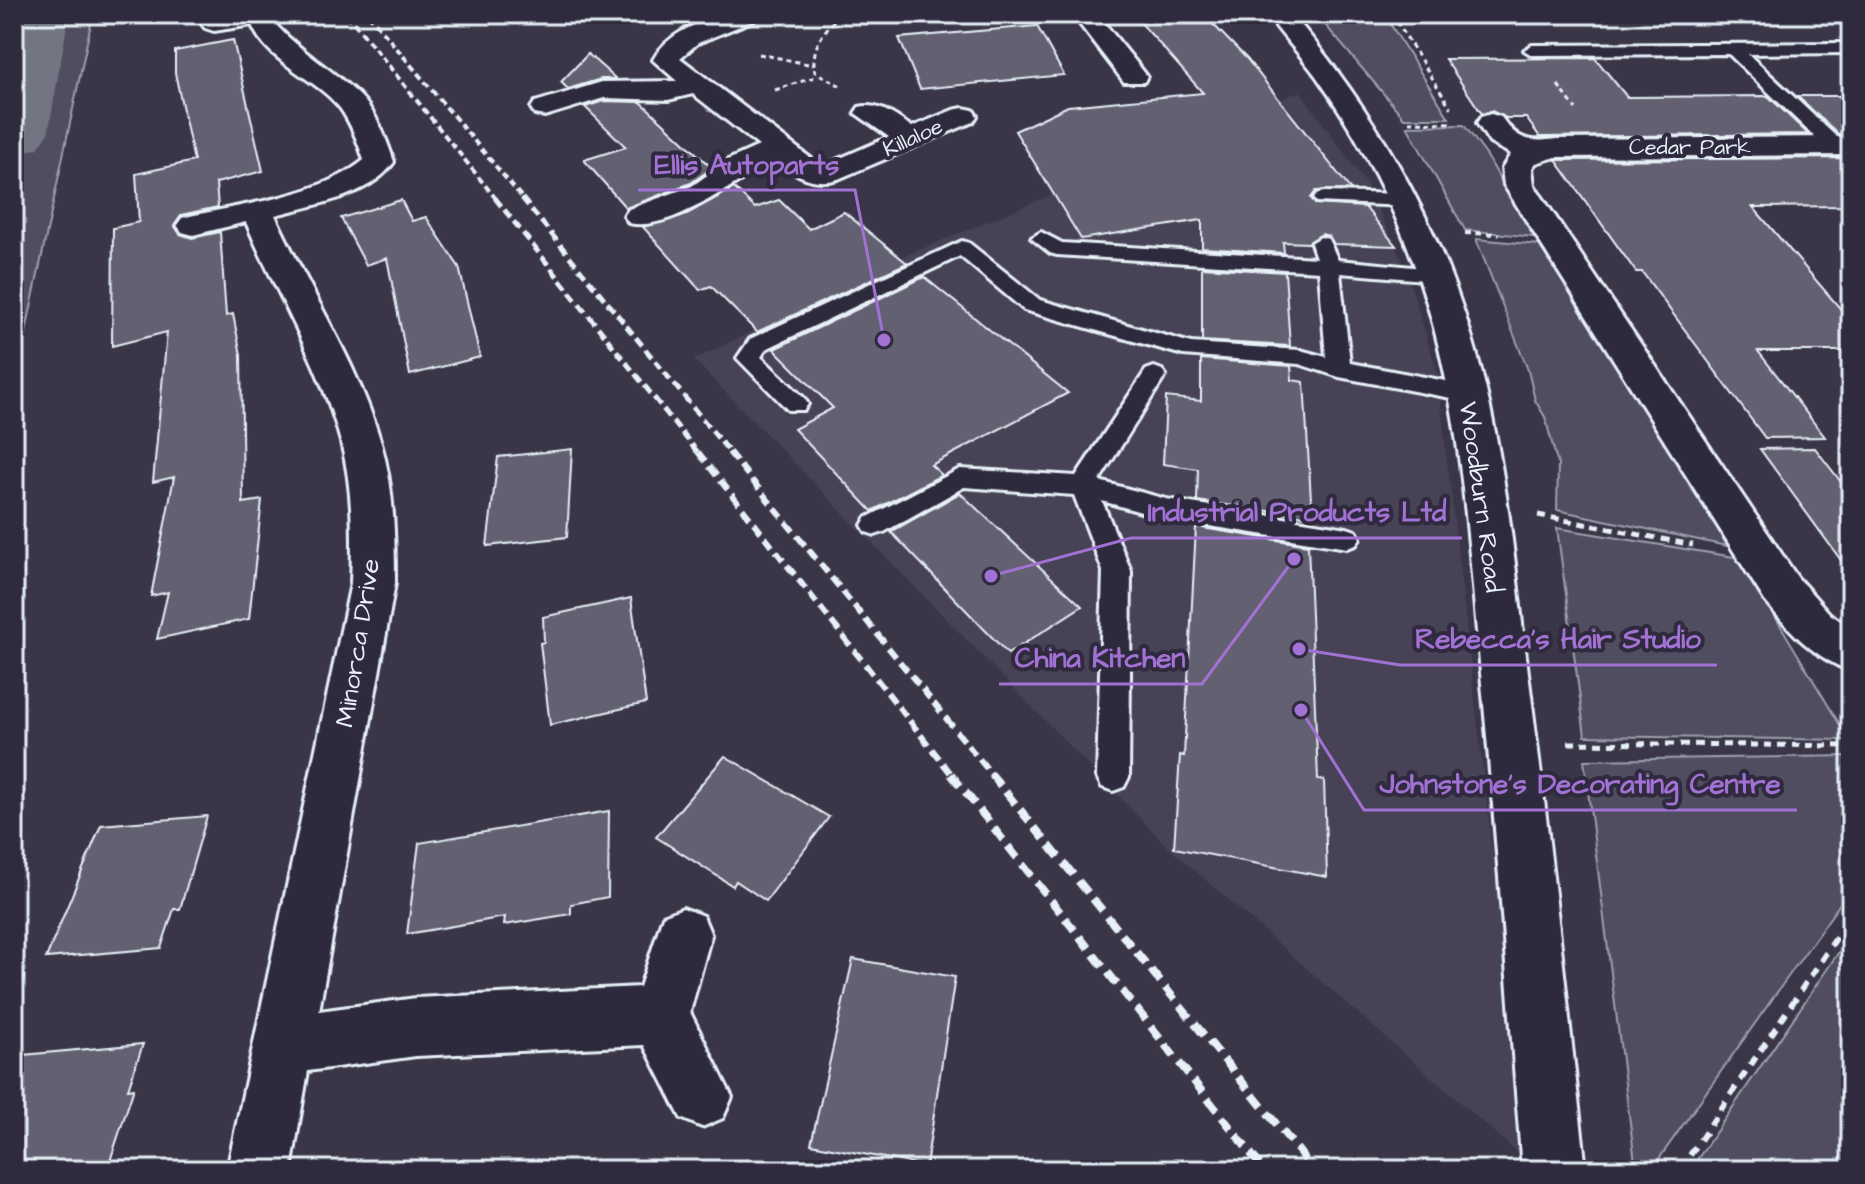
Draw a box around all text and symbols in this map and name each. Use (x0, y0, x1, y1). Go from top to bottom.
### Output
street label: Killaloe (878, 111, 948, 165)
street label: Cedar Park (1629, 132, 1751, 163)
callout: Ellis Autoparts (638, 138, 855, 190)
text: Ellis Autoparts (655, 146, 839, 186)
street label: Woodburn Road (1450, 399, 1512, 595)
callout: Industrial Products Ltd (1131, 486, 1462, 538)
text: Industrial Products Ltd (1148, 493, 1447, 532)
street label: Minorca Drive (327, 556, 389, 730)
callout: Rebecca's Hair Studio (1400, 613, 1717, 665)
text: Rebecca's Hair Studio (1415, 620, 1701, 659)
callout: China Kitchen (999, 632, 1202, 684)
text: China Kitchen (1015, 639, 1185, 678)
callout: Johnstone's Decorating Centre (1364, 758, 1797, 810)
text: Johnstone's Decorating Centre (1378, 765, 1781, 806)

